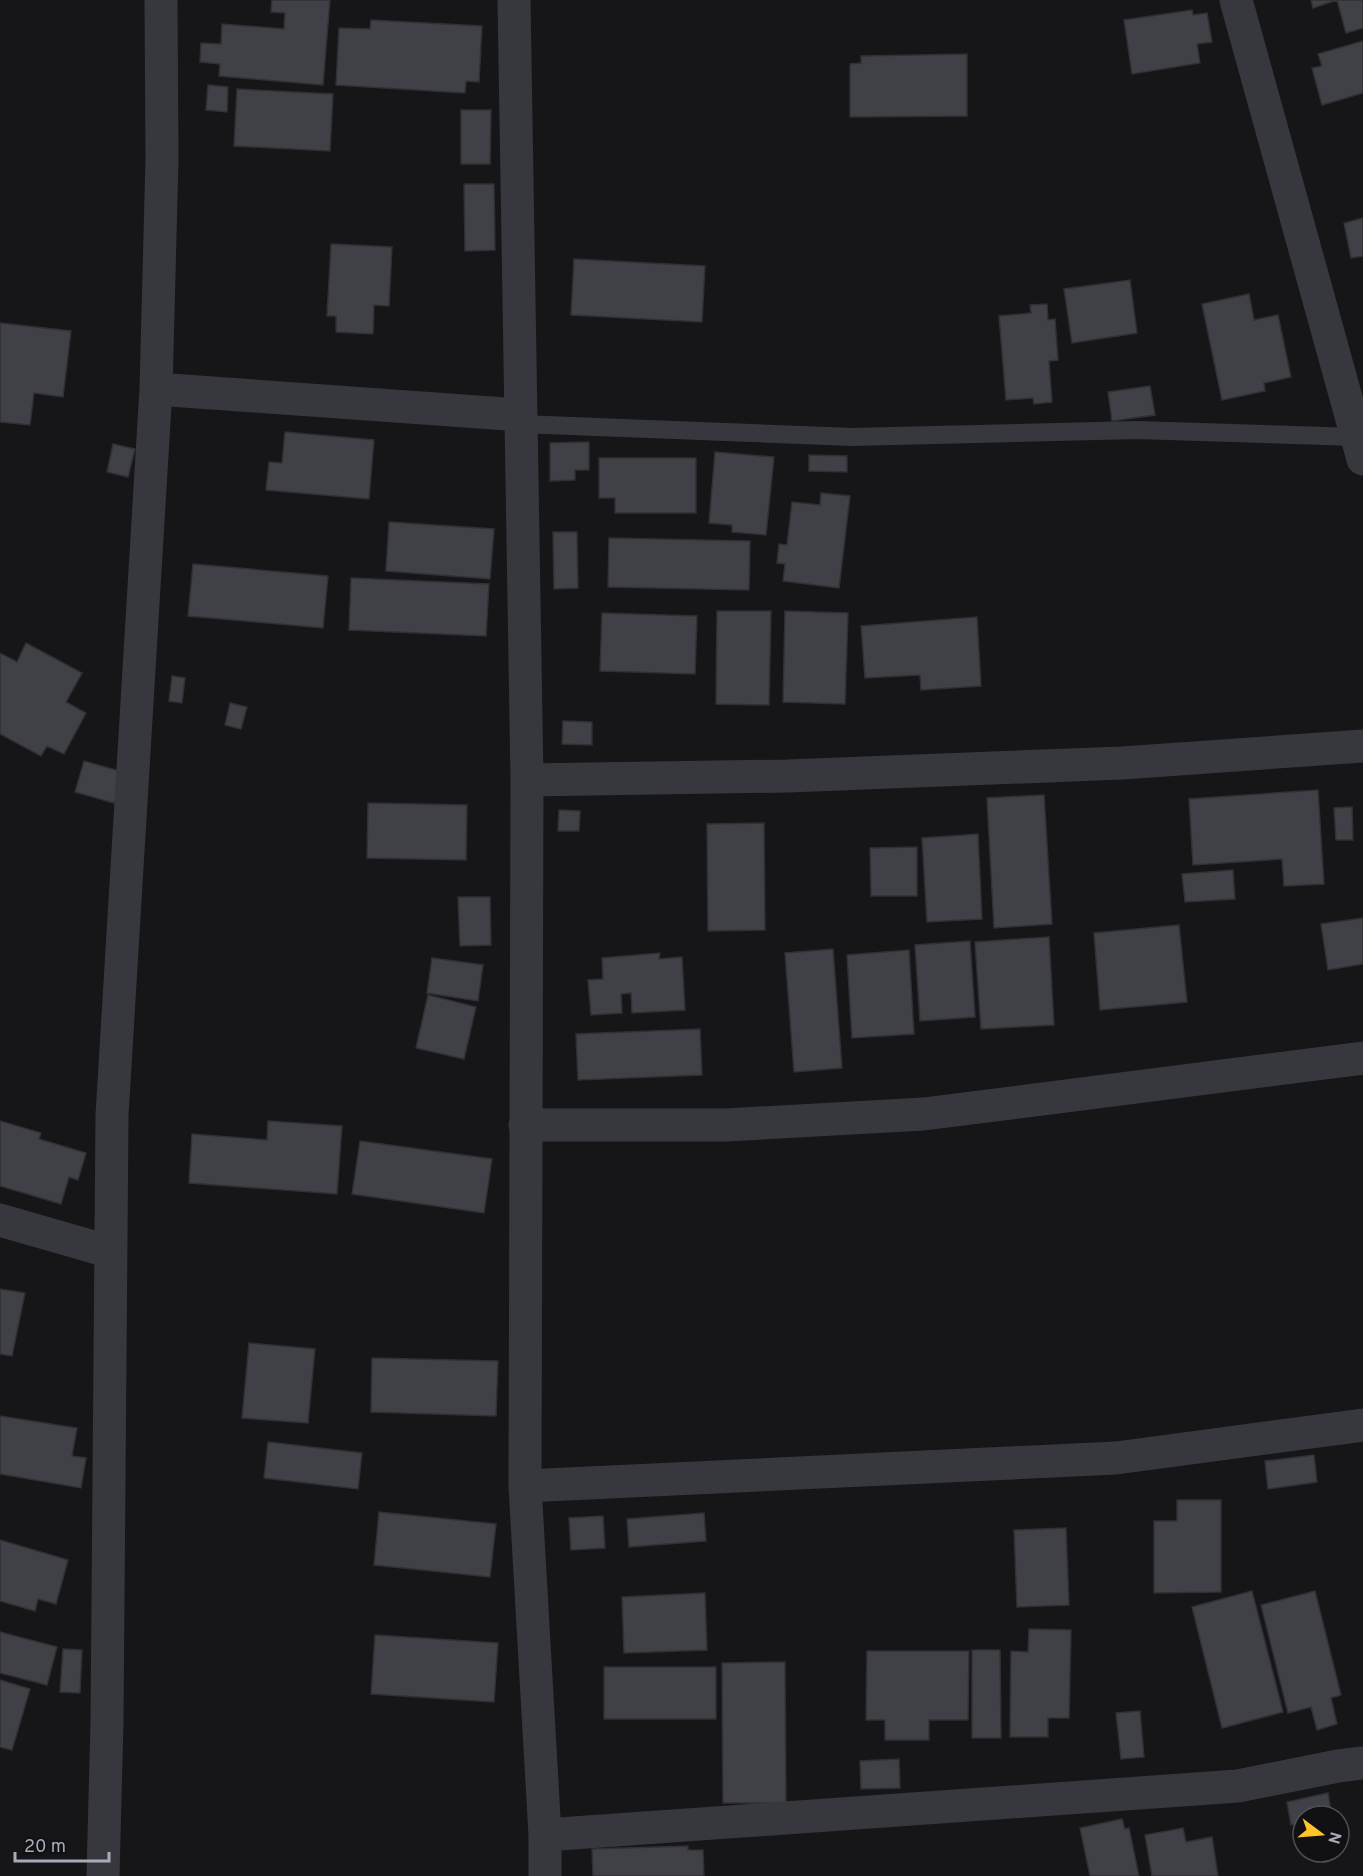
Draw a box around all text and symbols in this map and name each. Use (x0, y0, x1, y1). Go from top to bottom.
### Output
north arrow (1291, 1804, 1351, 1864)
scale bar (15, 1825, 110, 1863)
text: N (1322, 1829, 1345, 1846)
text: 20 m (24, 1836, 66, 1859)

